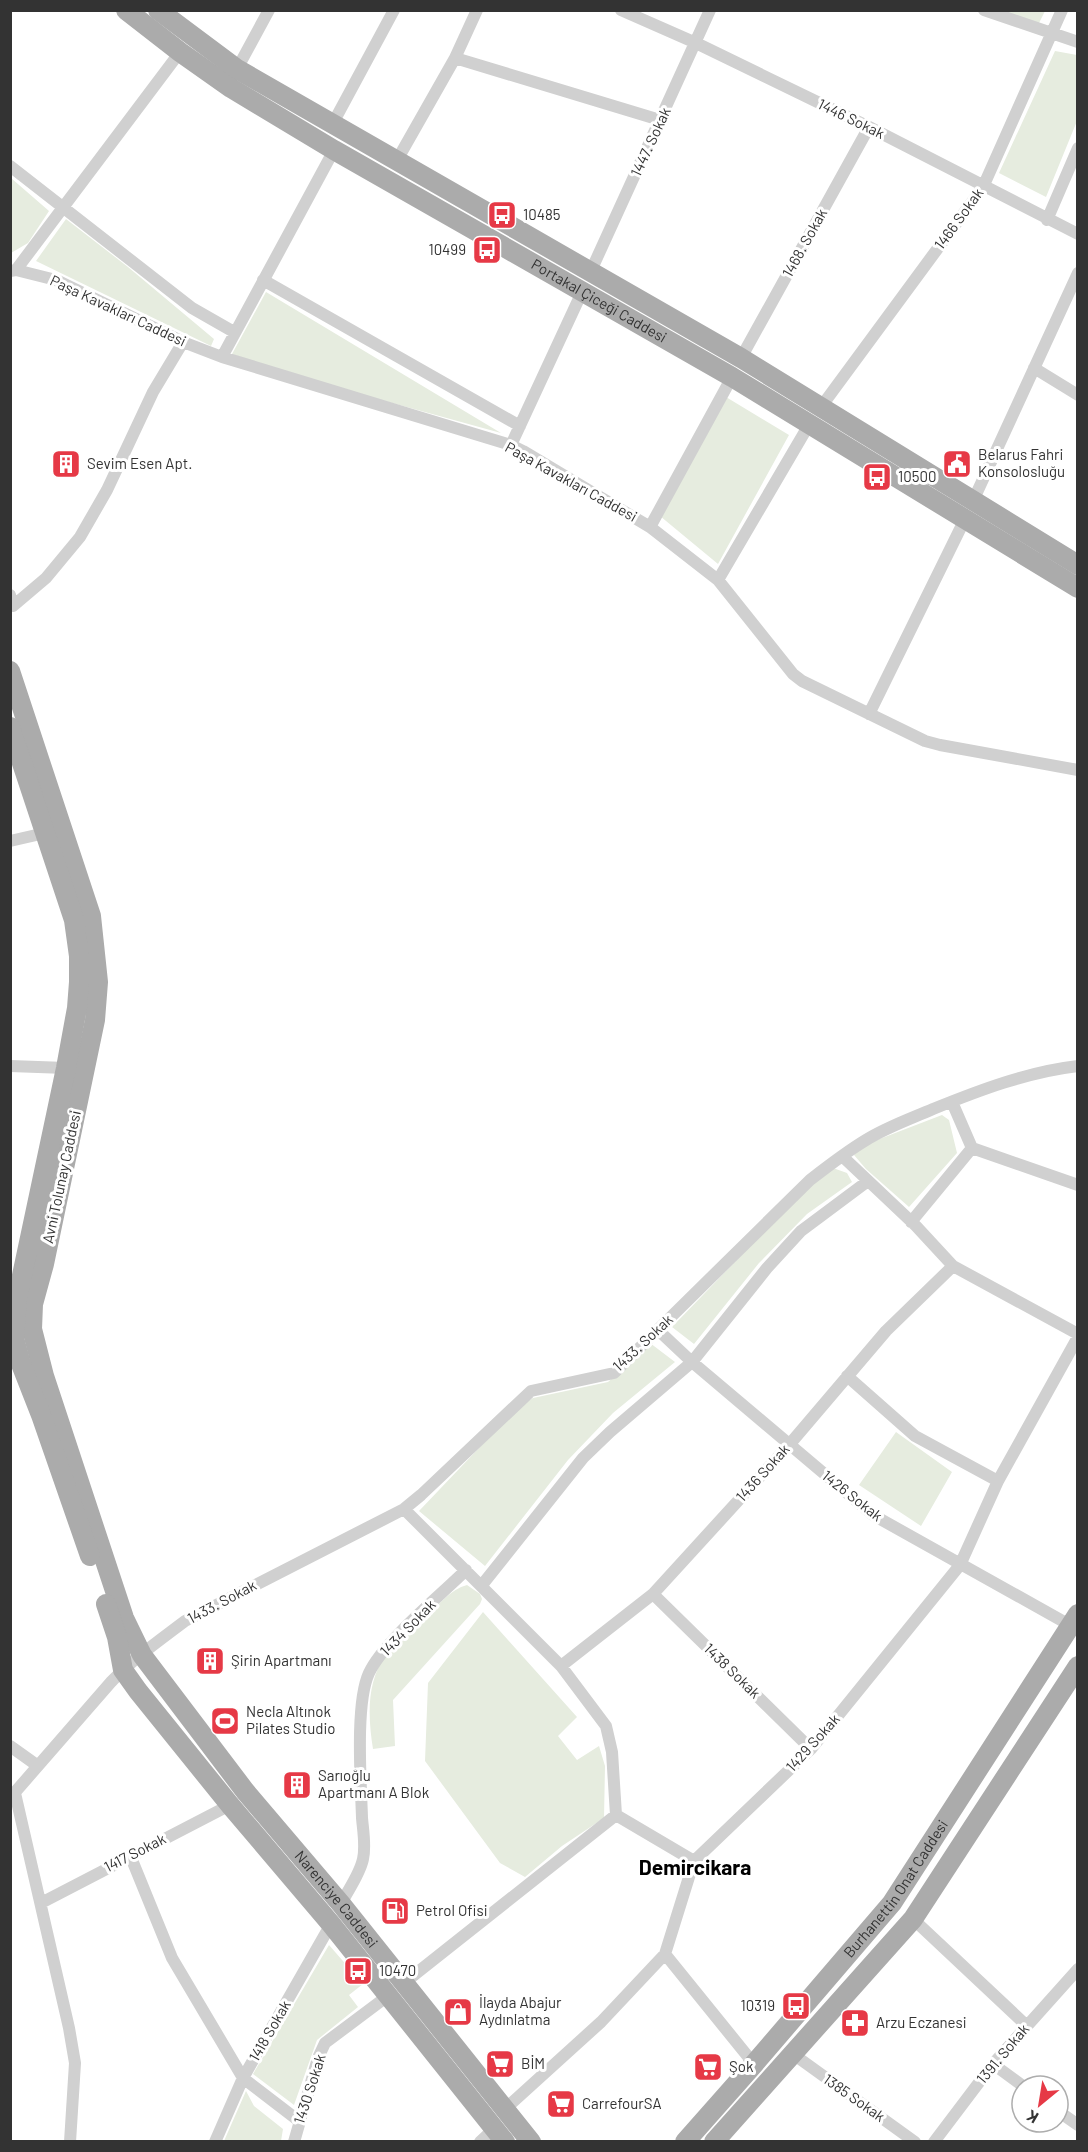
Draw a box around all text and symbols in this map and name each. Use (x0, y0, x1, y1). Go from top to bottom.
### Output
street label: 1446 Sokak (815, 94, 888, 142)
street label: 1447. Sokak (626, 104, 674, 179)
street label: 1466 Sokak (930, 184, 987, 253)
bus stop icon: 10485 (486, 199, 518, 231)
place label: 10485 (523, 205, 561, 223)
street label: 1468. Sokak (778, 205, 831, 280)
bus stop icon: 10499 (471, 234, 503, 266)
place label: 10499 (428, 240, 466, 258)
street label: Portakal Çiceği Caddesi (529, 255, 670, 346)
street label: Paşa Kavakları Caddesi (48, 271, 189, 350)
street label: Paşa Kavakları Caddesi (502, 437, 641, 525)
place label: Belarus Fahri Konsolosluğu (978, 445, 1065, 480)
building icon: Sevim Esen Apt. (50, 448, 82, 480)
public building icon: Belarus Fahri Konsolosluğu (941, 448, 973, 480)
place label: Sevim Esen Apt. (87, 454, 192, 472)
bus stop icon: 10500 (861, 461, 893, 493)
place label: 10500 (898, 467, 936, 485)
street label: Avni Tolunay Caddesi (38, 1109, 84, 1245)
street label: 1433. Sokak (609, 1310, 676, 1375)
street label: 1436 Sokak (732, 1439, 793, 1505)
street label: 1426 Sokak (819, 1466, 887, 1525)
street label: 1433. Sokak (184, 1575, 260, 1627)
street label: 1434 Sokak (376, 1595, 439, 1659)
street label: 1438 Sokak (701, 1639, 765, 1702)
building icon: Şirin Apartmanı (194, 1645, 226, 1677)
place label: Şirin Apartmanı (231, 1651, 331, 1669)
place label: Necla Altınok Pilates Studio (246, 1702, 336, 1737)
sports icon: Necla Altınok Pilates Studio (209, 1705, 241, 1737)
street label: 1429 Sokak (782, 1709, 843, 1775)
place label: Sarıoğlu Apartmanı A Blok (318, 1766, 430, 1801)
building icon: Sarıoğlu Apartmanı A Blok (281, 1769, 313, 1801)
street label: Burhanettin Onat Caddesi (839, 1816, 951, 1961)
street label: 1417 Sokak (101, 1829, 169, 1875)
street label: Narenciye Caddesi (292, 1846, 382, 1951)
district label: Demircikara (639, 1854, 751, 1879)
fuel station icon: Petrol Ofisi (379, 1895, 411, 1927)
place label: Petrol Ofisi (416, 1901, 488, 1919)
bus stop icon: 10470 (342, 1955, 374, 1987)
place label: 10470 (379, 1961, 416, 1979)
bus stop icon: 10319 (780, 1990, 812, 2022)
place label: İlayda Abajur Aydınlatma (479, 1993, 562, 2028)
street label: 1418 Sokak (244, 1996, 294, 2064)
shop icon: İlayda Abajur Aydınlatma (442, 1996, 474, 2028)
place label: 10319 (741, 1996, 775, 2014)
pharmacy icon: Arzu Eczanesi (839, 2007, 871, 2039)
place label: Arzu Eczanesi (876, 2013, 966, 2031)
street label: 1391. Sokak (972, 2019, 1033, 2087)
supermarket icon: BİM (484, 2048, 516, 2080)
street label: 1430 Sokak (289, 2051, 329, 2126)
supermarket icon: Şok (692, 2051, 724, 2083)
place label: BİM (521, 2054, 545, 2072)
place label: Şok (729, 2057, 754, 2075)
street label: 1385 Sokak (820, 2069, 889, 2125)
north arrow (1010, 2074, 1070, 2134)
supermarket icon: CarrefourSA (545, 2088, 577, 2120)
place label: CarrefourSA (582, 2094, 662, 2112)
text: K (1023, 2107, 1041, 2128)

